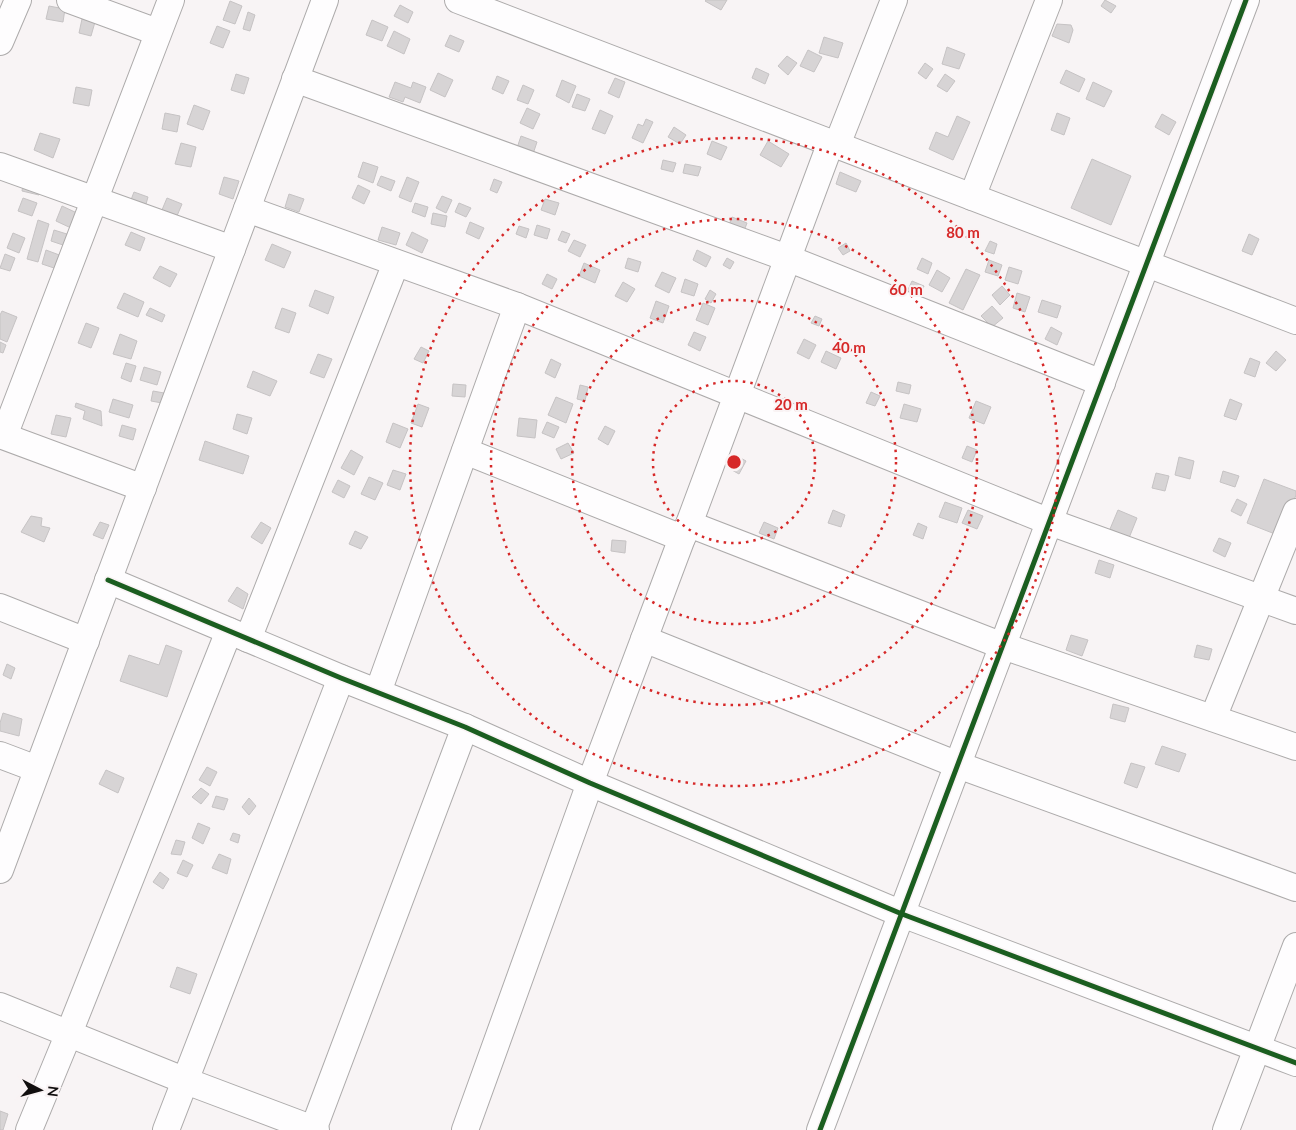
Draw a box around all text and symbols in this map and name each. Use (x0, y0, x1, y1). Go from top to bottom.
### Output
text: 80 m (946, 223, 980, 241)
text: 60 m (889, 280, 923, 298)
text: 40 m (832, 338, 866, 356)
text: 20 m (774, 395, 808, 413)
centre of rings (725, 453, 743, 471)
north arrow (15, 1065, 65, 1115)
text: N (44, 1085, 62, 1098)

